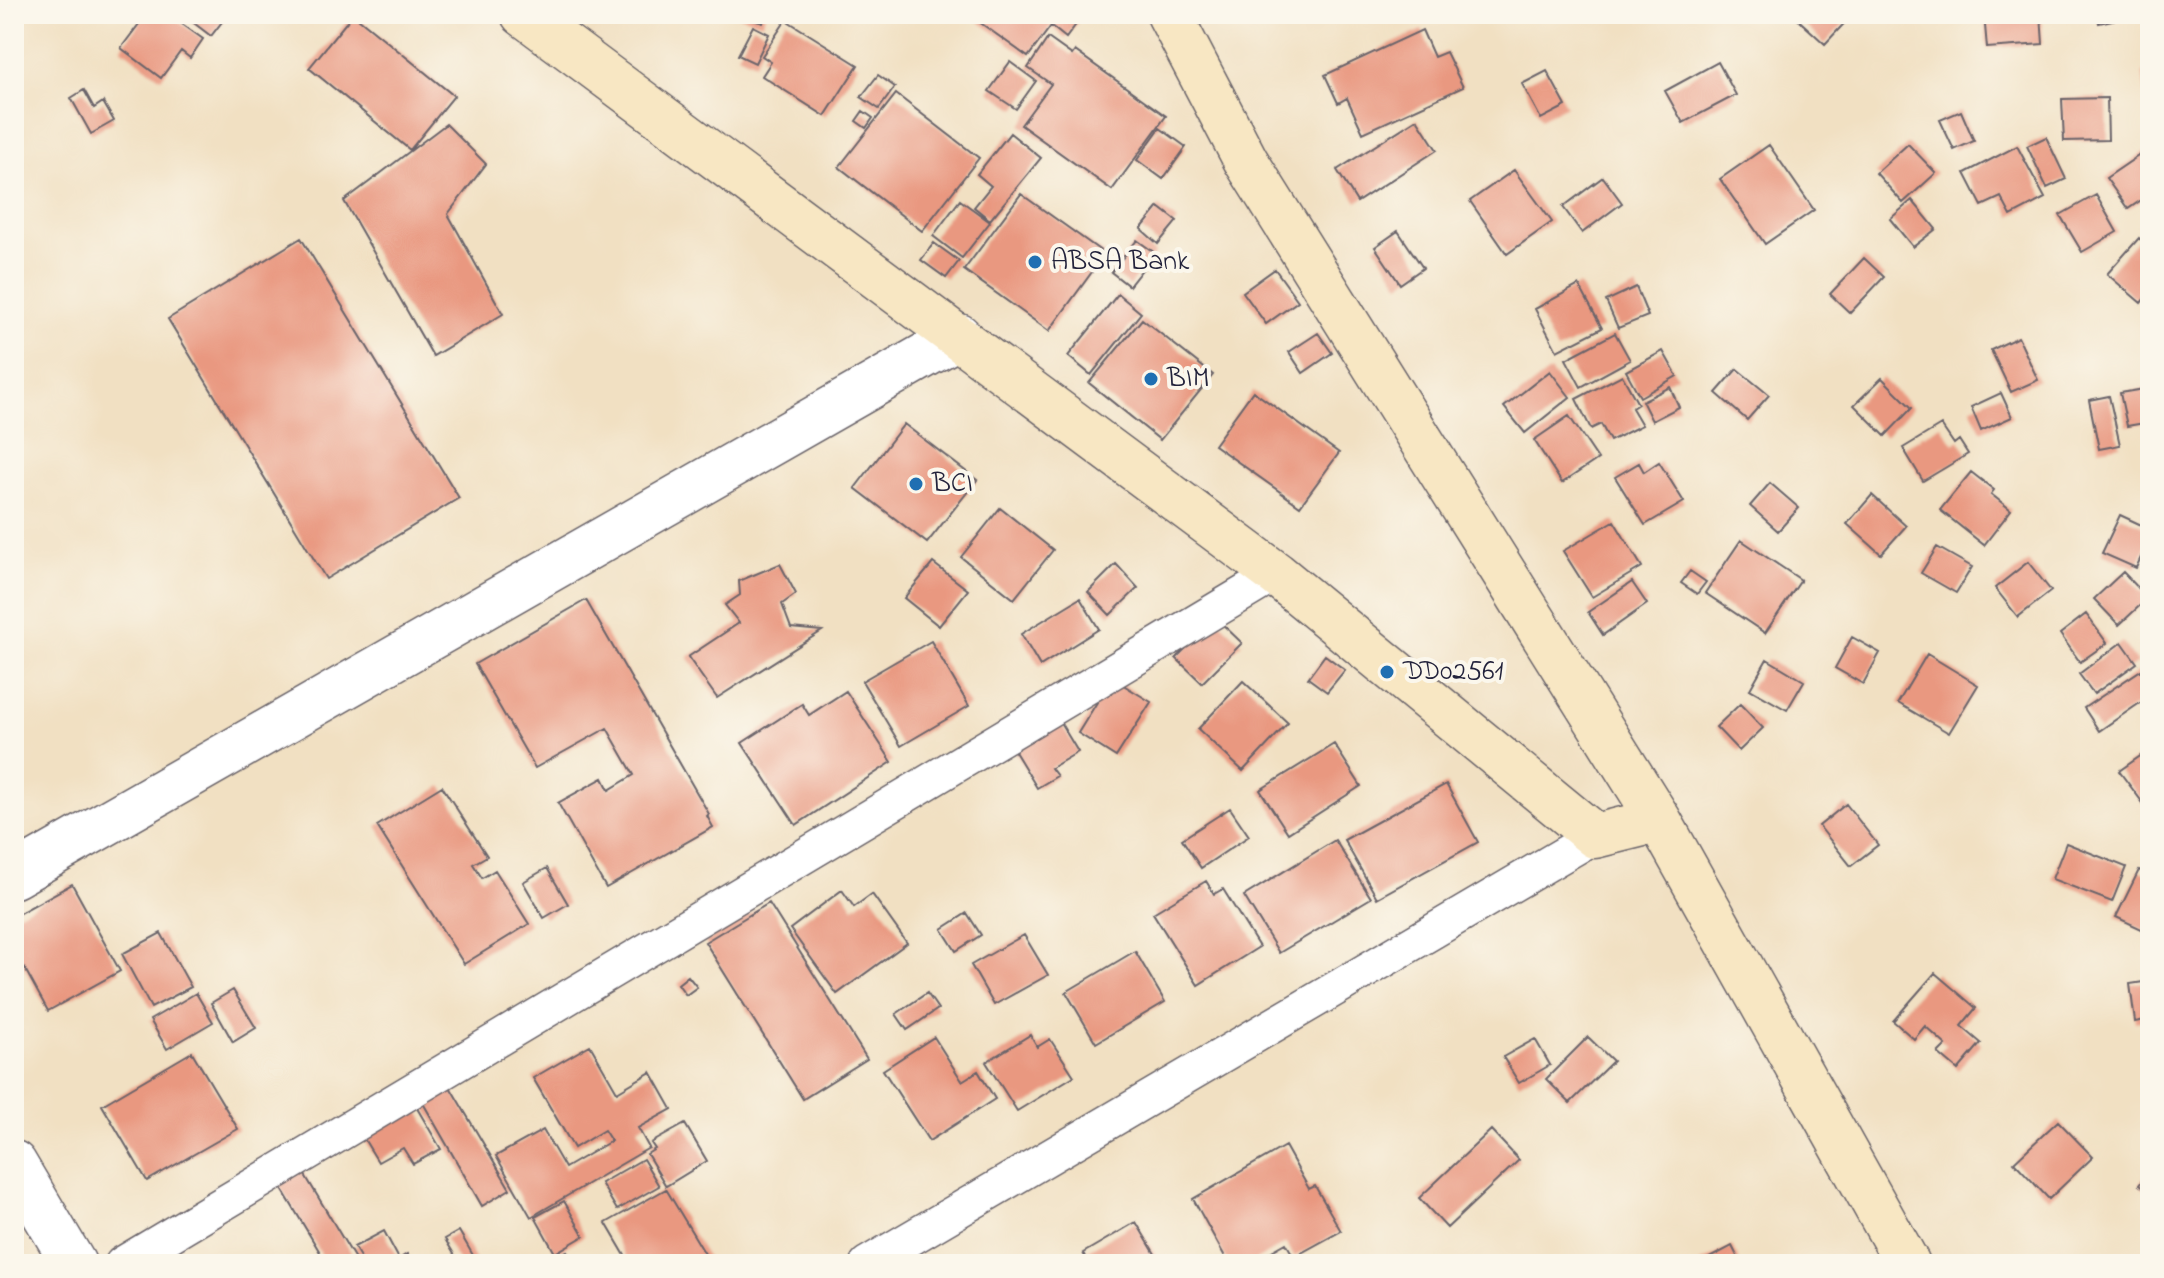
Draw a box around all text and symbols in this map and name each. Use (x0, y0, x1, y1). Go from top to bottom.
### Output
place label: ABSA Bank (1051, 242, 1190, 283)
marker: ABSA Bank (1026, 253, 1044, 271)
place label: BIM (1166, 359, 1209, 400)
marker: BIM (1142, 370, 1160, 388)
place label: BCI (931, 464, 973, 505)
marker: BCI (907, 475, 925, 493)
place label: DD02561 (1402, 652, 1504, 693)
marker: DD02561 (1378, 663, 1396, 681)

